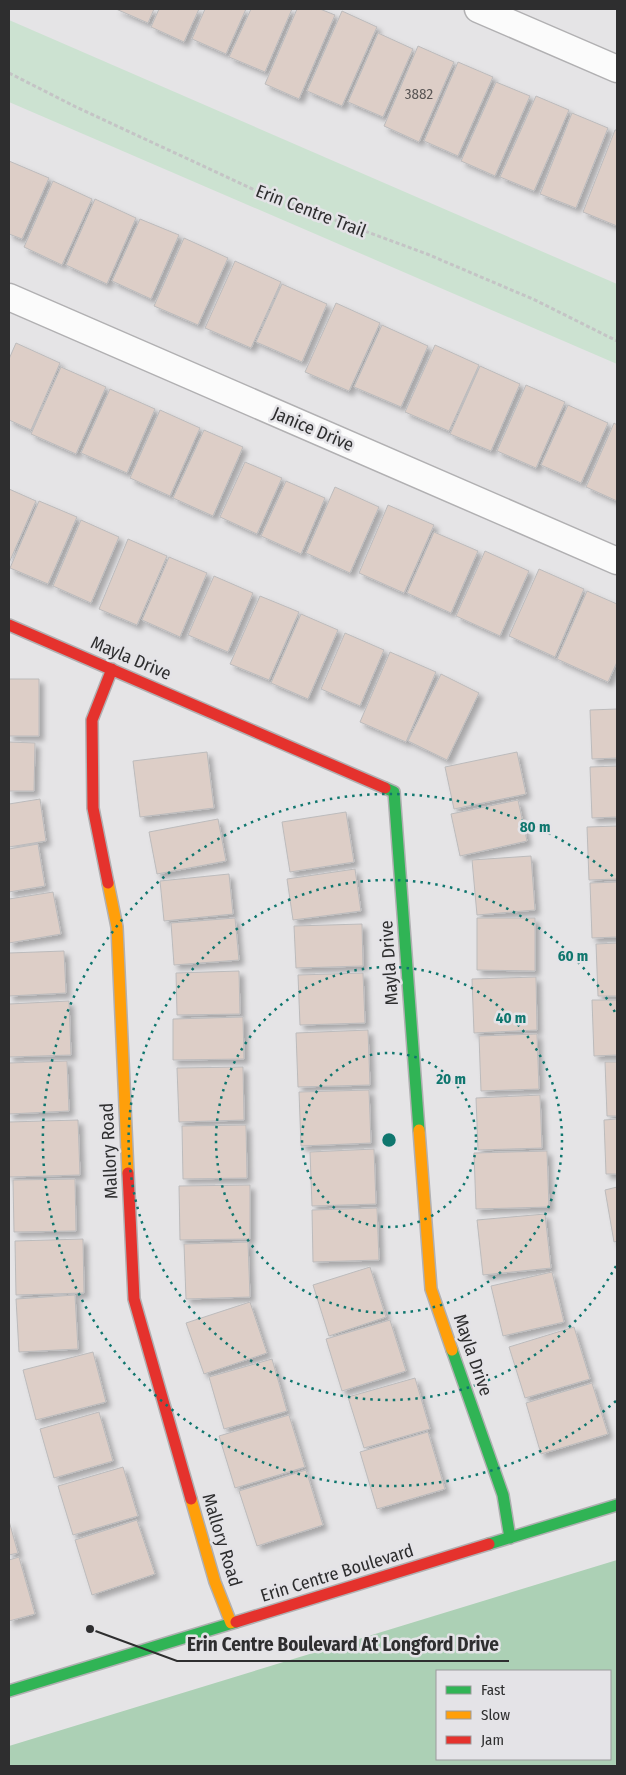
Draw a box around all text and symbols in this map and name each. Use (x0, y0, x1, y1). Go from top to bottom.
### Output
house number: 3882 (405, 85, 434, 103)
street label: Erin Centre Trail (253, 180, 369, 242)
street label: Janice Drive (269, 402, 357, 456)
street label: Mayla Drive (87, 631, 175, 685)
text: 80 m (520, 818, 550, 836)
street label: Mayla Drive (375, 920, 403, 1006)
text: 60 m (558, 947, 588, 965)
text: 40 m (496, 1009, 526, 1027)
text: 20 m (435, 1070, 466, 1088)
street label: Mallory Road (95, 1102, 123, 1200)
centre of rings (380, 1131, 398, 1149)
street label: Mayla Drive (449, 1311, 497, 1399)
street label: Mallory Road (197, 1491, 247, 1589)
street label: Erin Centre Boulevard (258, 1539, 416, 1607)
callout: Erin Centre Boulevard At Longford Drive (177, 1627, 509, 1661)
text: Erin Centre Boulevard At Longford Drive (187, 1633, 499, 1656)
legend (436, 1670, 611, 1760)
text: Fast (481, 1681, 505, 1699)
text: Slow (481, 1706, 510, 1724)
text: Jam (481, 1731, 504, 1749)

